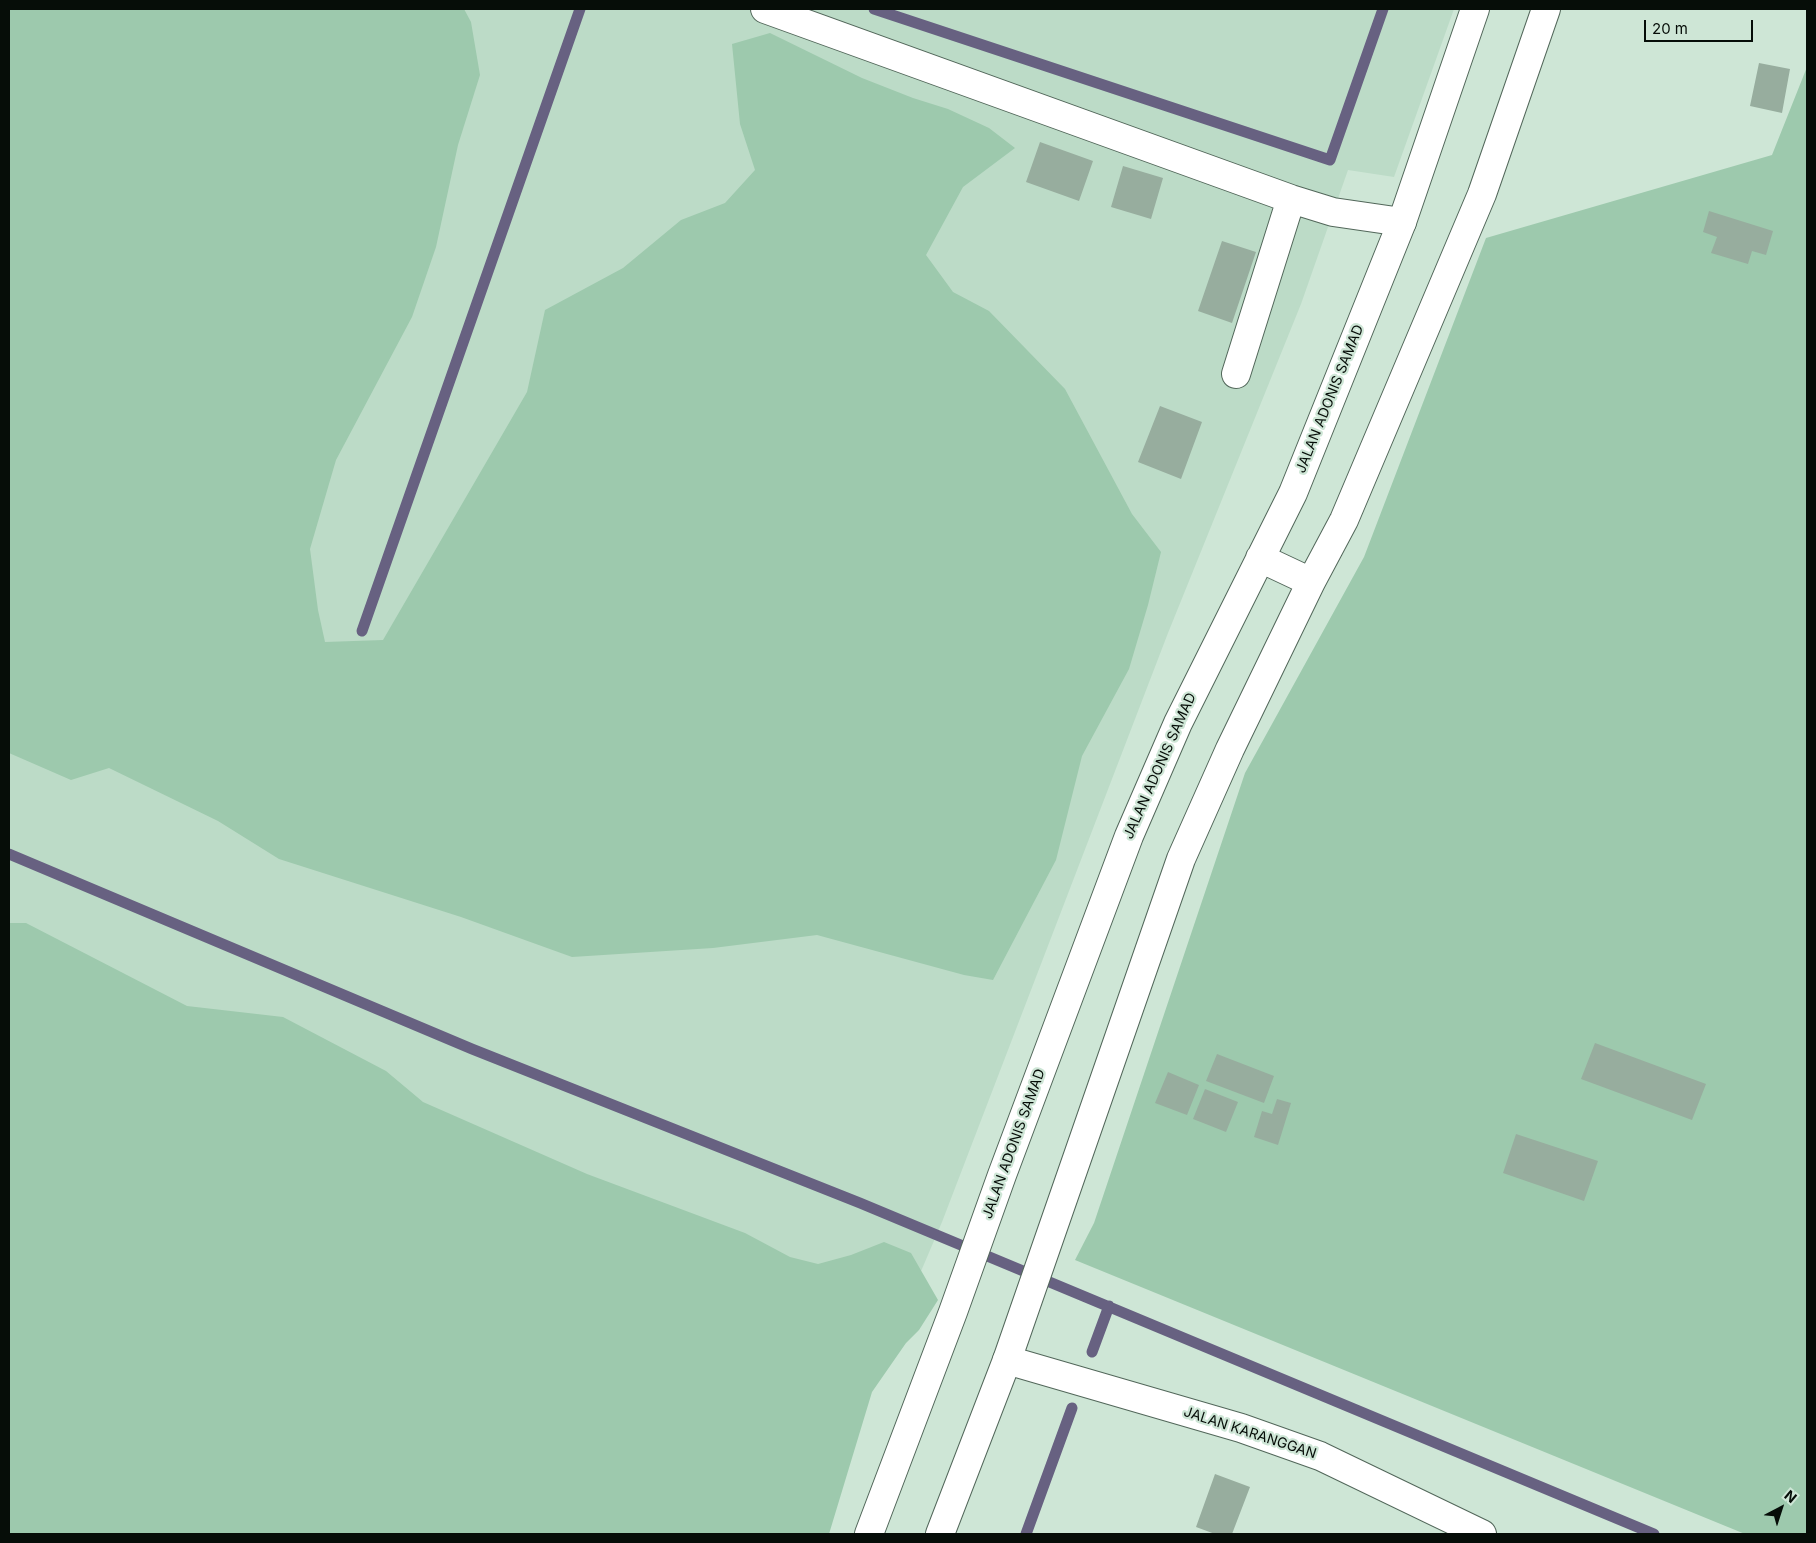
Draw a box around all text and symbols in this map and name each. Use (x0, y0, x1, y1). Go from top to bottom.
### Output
scale bar (1646, 10, 1755, 42)
text: 20 m (1652, 19, 1688, 38)
street label: JALAN ADONIS SAMAD (1293, 323, 1367, 475)
street label: JALAN ADONIS SAMAD (1120, 690, 1200, 842)
street label: JALAN ADONIS SAMAD (979, 1067, 1049, 1221)
street label: JALAN KARANGGAN (1182, 1404, 1318, 1462)
north arrow (1756, 1483, 1806, 1533)
text: N (1781, 1486, 1801, 1506)

